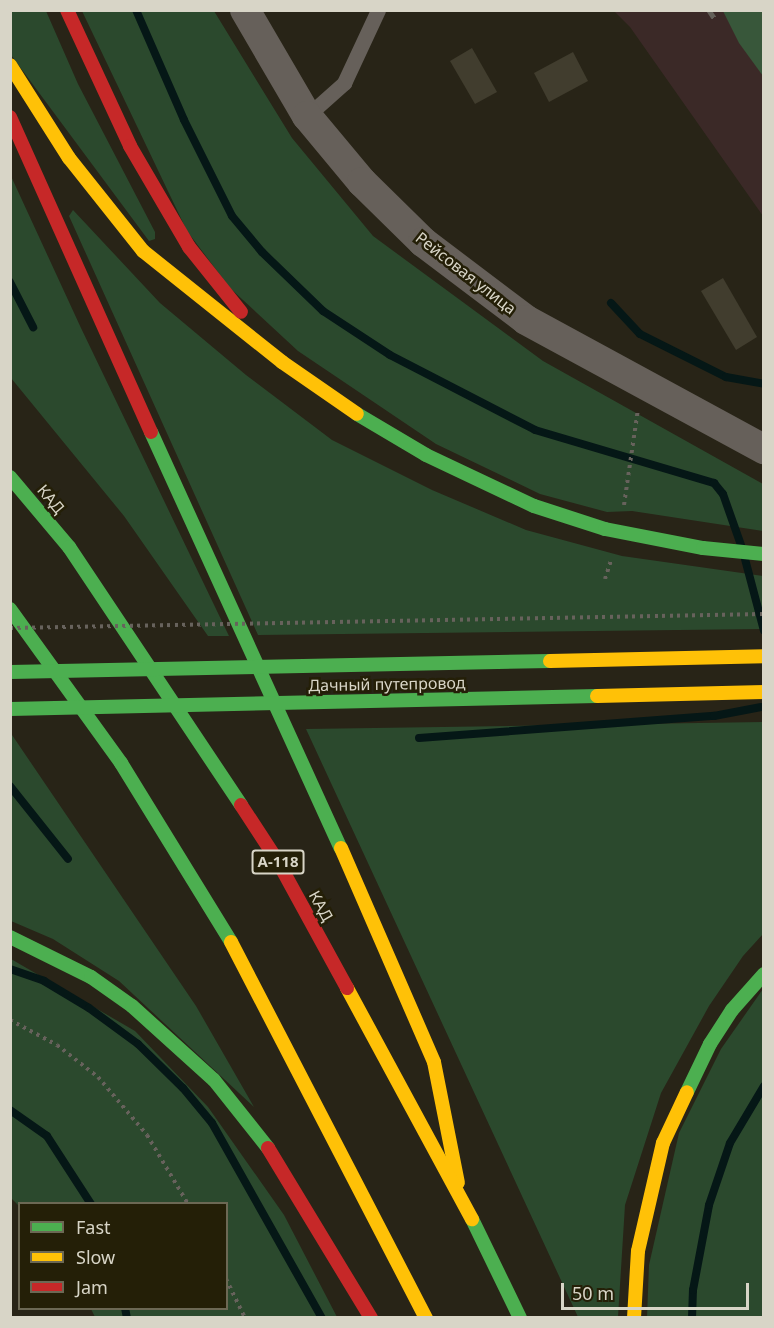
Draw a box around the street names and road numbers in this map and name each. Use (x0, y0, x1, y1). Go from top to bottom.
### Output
street label: Рейсовая улица (412, 228, 520, 318)
street label: КАД (33, 481, 69, 517)
street label: Дачный путепровод (308, 673, 466, 695)
road number: А-118 (251, 850, 305, 874)
street label: КАД (305, 887, 337, 925)

